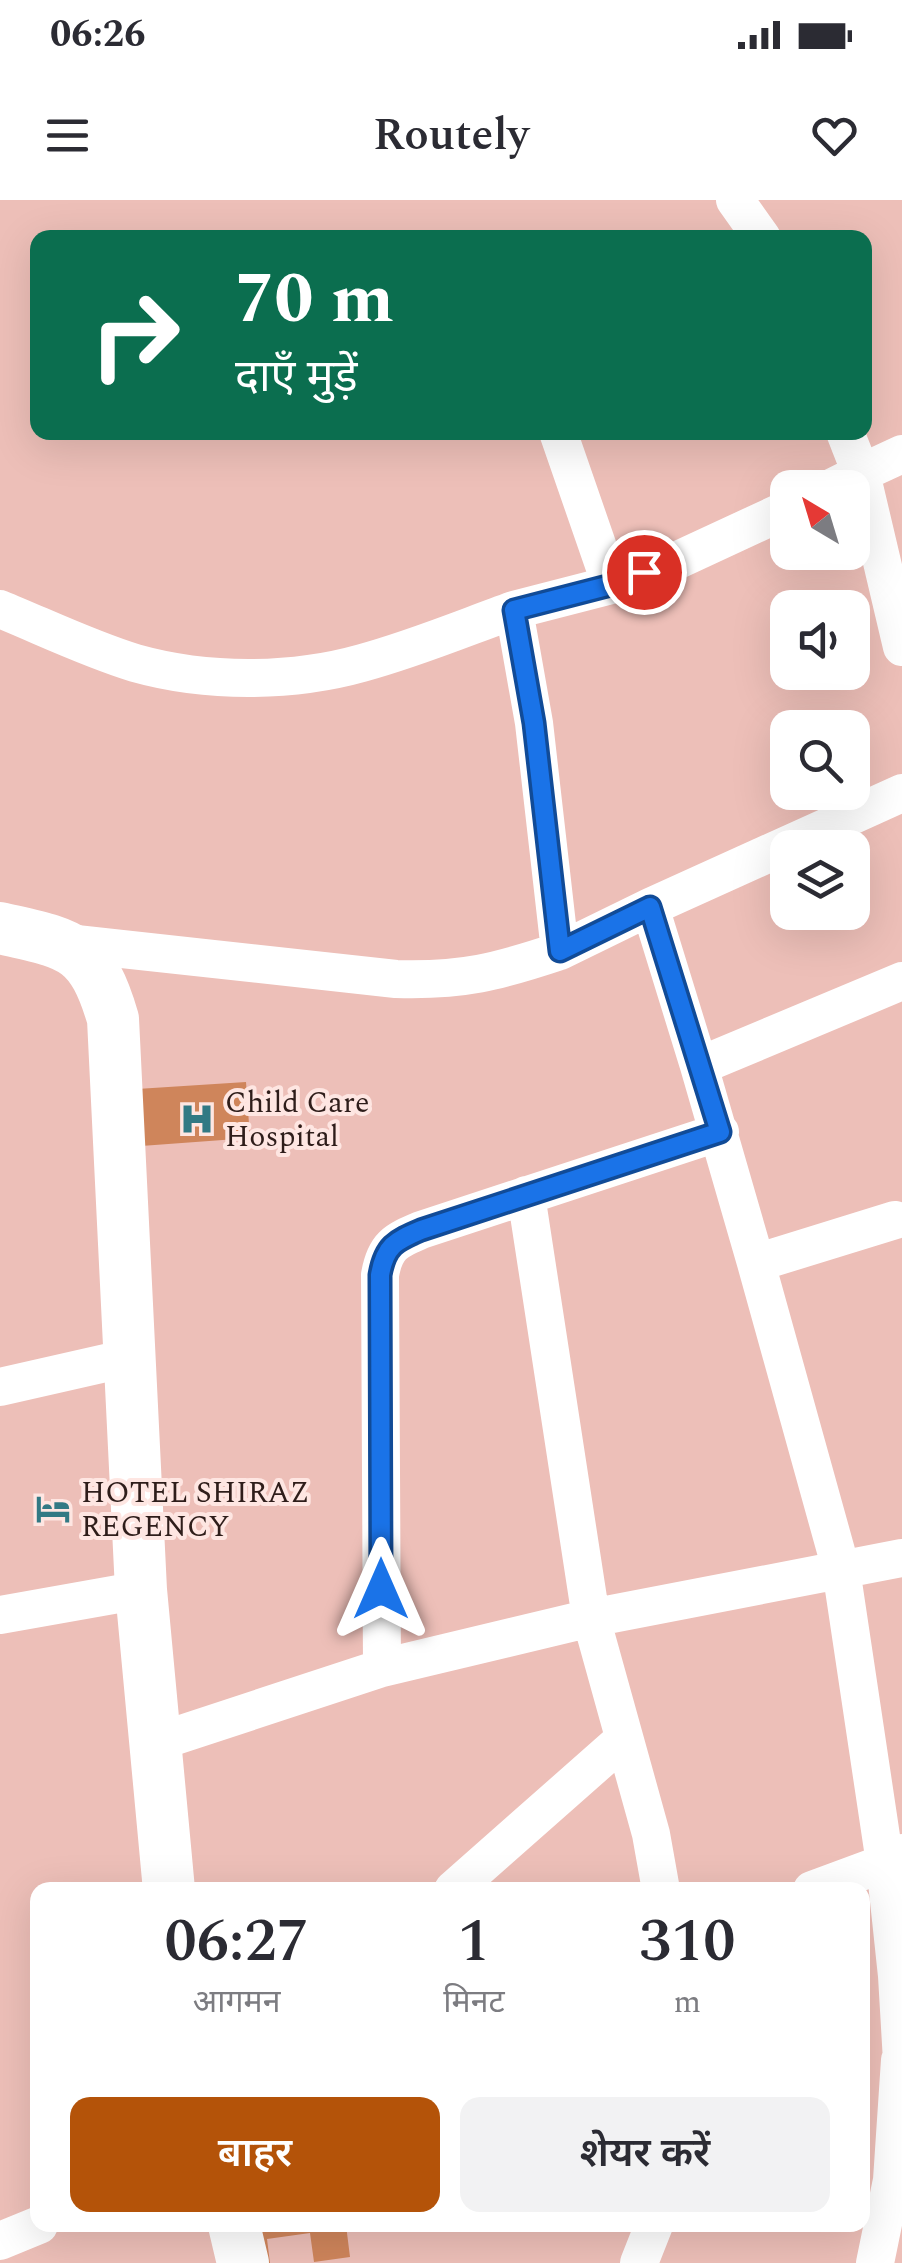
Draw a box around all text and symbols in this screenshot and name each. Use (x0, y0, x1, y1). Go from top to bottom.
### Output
text: 06:26 (50, 6, 145, 64)
text: Routely (373, 101, 529, 170)
icon: menu (40, 108, 95, 163)
icon: heart (807, 108, 862, 163)
text: 70 m (235, 247, 394, 353)
icon: right (70, 270, 200, 400)
text: दाएँ मुड़ें (235, 343, 358, 412)
north arrow (770, 470, 870, 570)
map controls (770, 470, 870, 930)
pin (602, 530, 687, 615)
icon: arrive (617, 545, 672, 600)
button: sound (770, 590, 870, 690)
button: search (770, 710, 870, 810)
button: layers (770, 830, 870, 930)
place label: Child Care Hospital (225, 1080, 369, 1160)
hospital icon: Child Care Hospital (178, 1100, 216, 1138)
place label: HOTEL SHIRAZ REGENCY (81, 1470, 309, 1550)
hotel icon: HOTEL SHIRAZ REGENCY (34, 1490, 72, 1528)
position arrow (329, 1537, 433, 1641)
text: 06:27 (164, 1896, 309, 1988)
text: 1 (458, 1896, 490, 1988)
text: 310 (639, 1896, 736, 1988)
text: आगमन (193, 1978, 280, 2027)
text: मिनट (443, 1978, 505, 2027)
text: m (674, 1978, 701, 2027)
button: बाहर (70, 2097, 440, 2212)
button: शेयर करें (460, 2097, 830, 2212)

